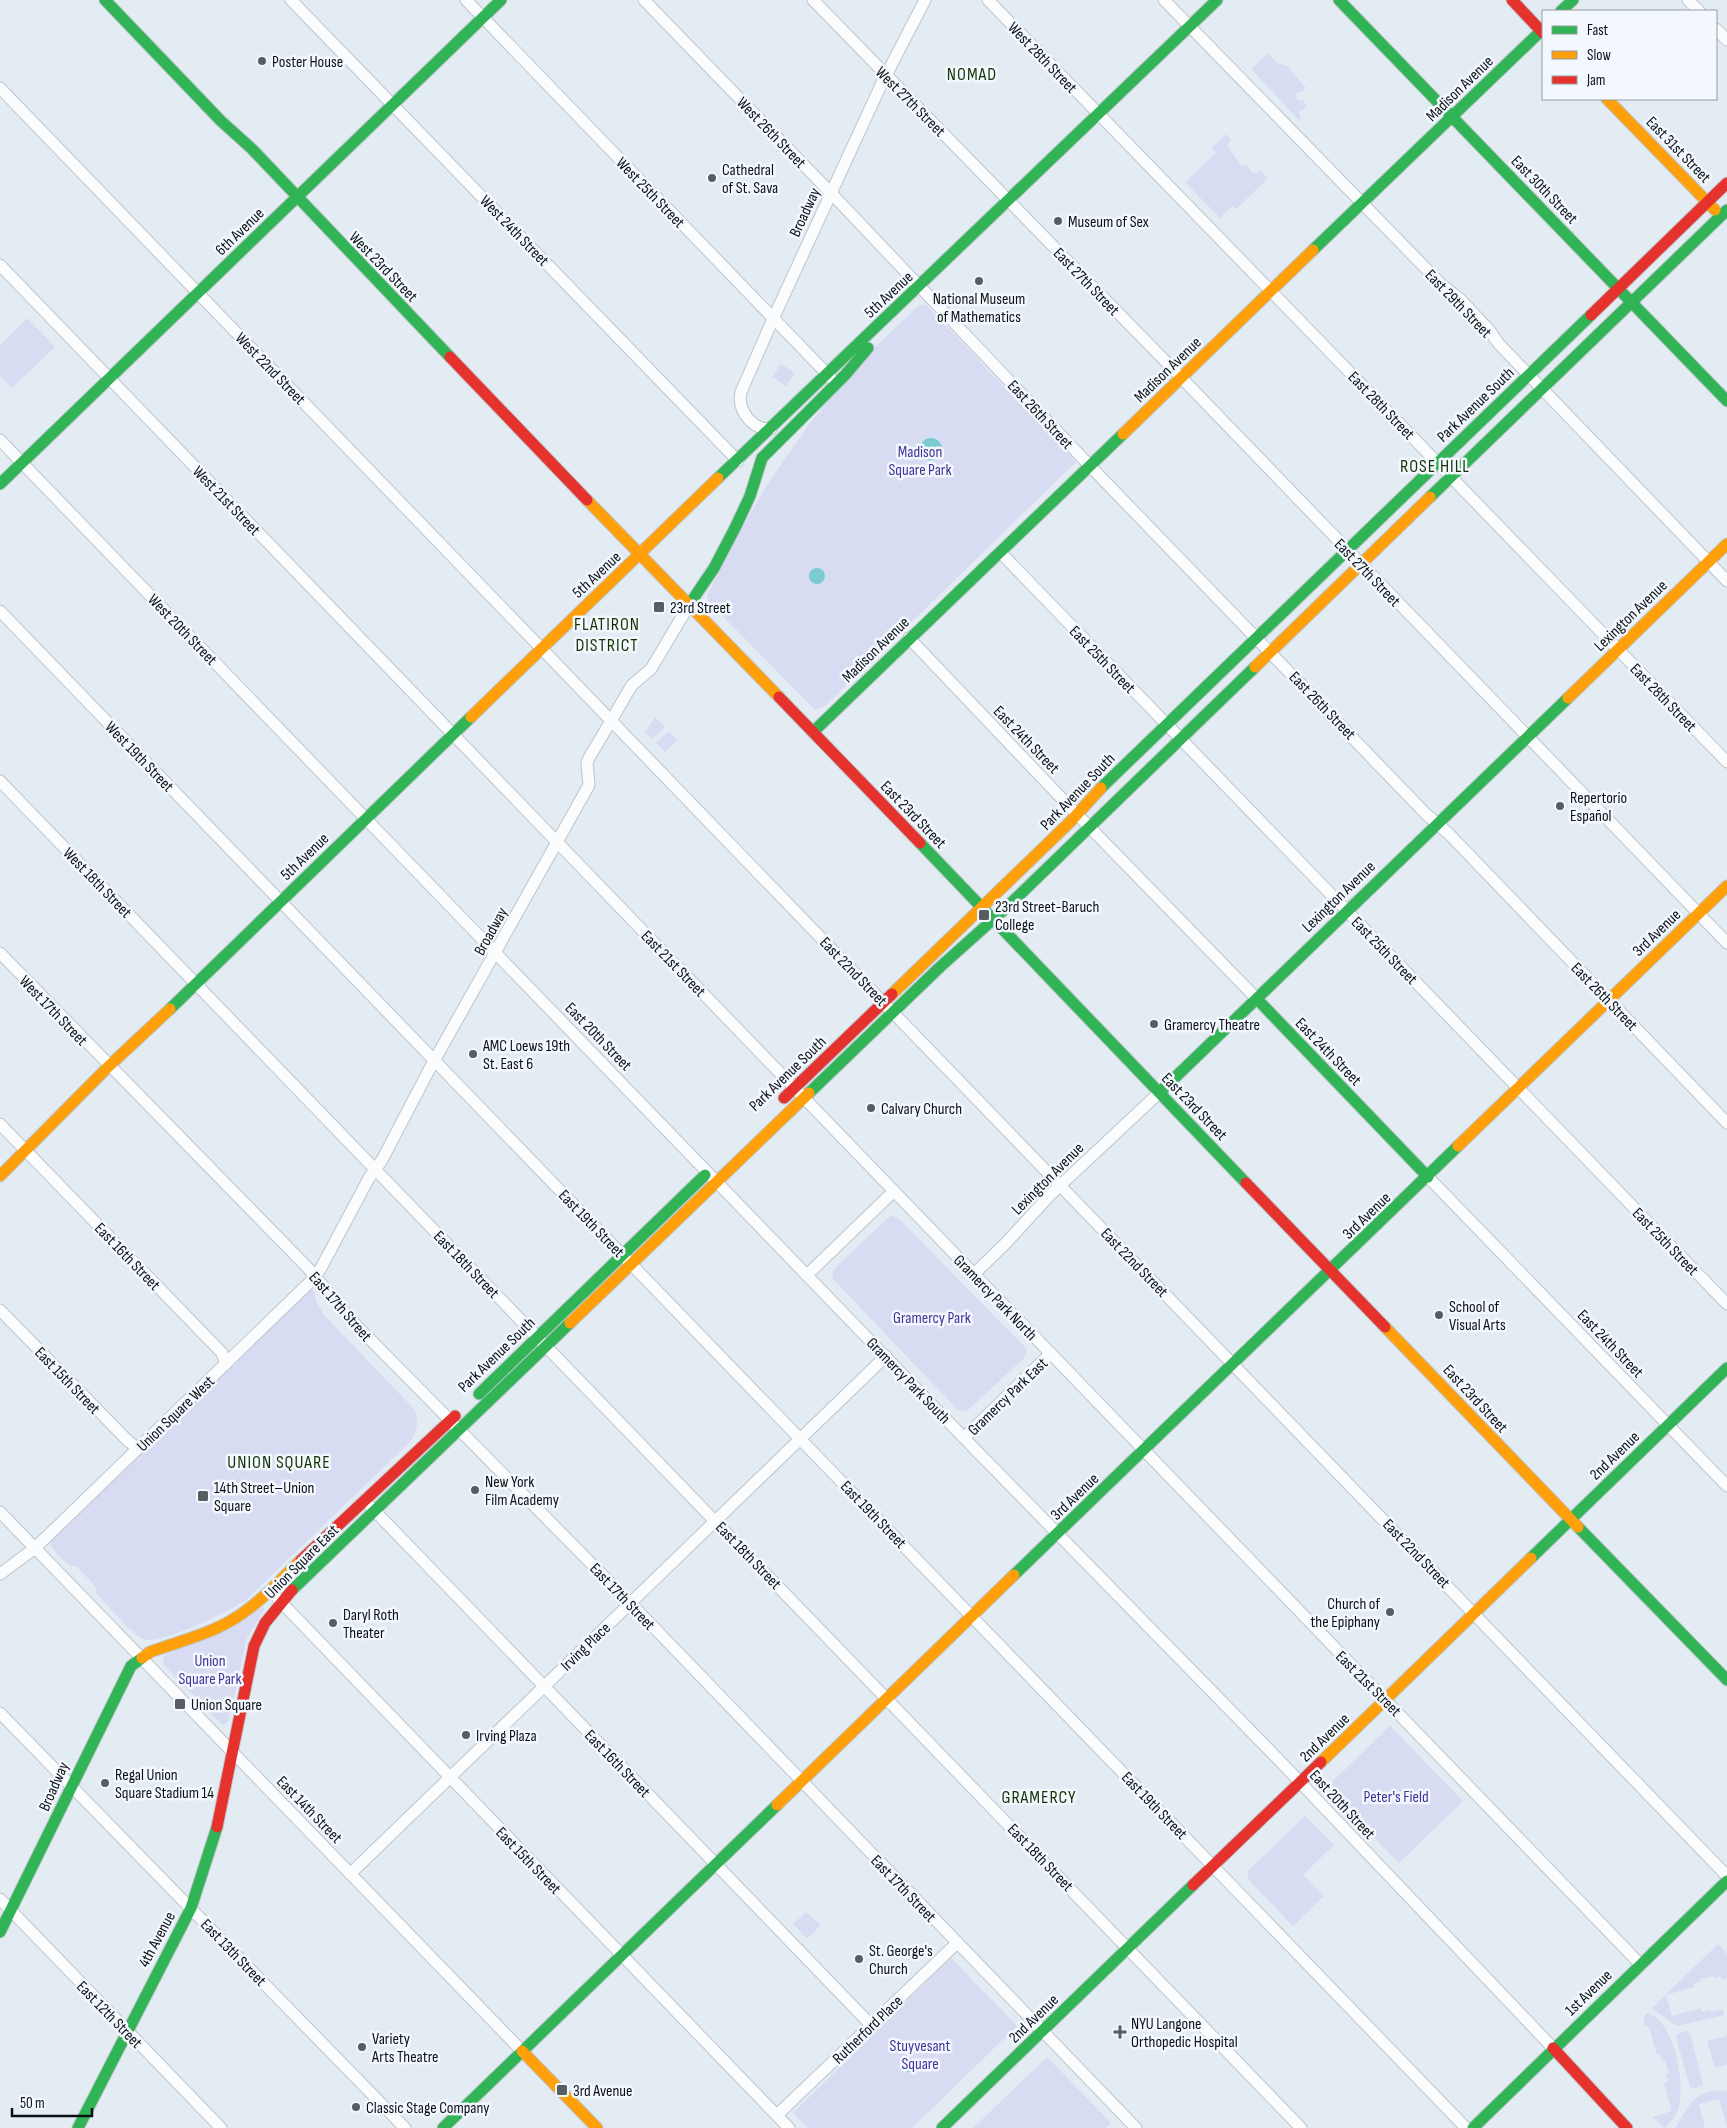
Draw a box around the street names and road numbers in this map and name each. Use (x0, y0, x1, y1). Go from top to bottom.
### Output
street label: West 28th Street (1003, 19, 1081, 98)
street label: Madison Avenue (1422, 52, 1498, 126)
street label: West 27th Street (871, 63, 949, 141)
street label: West 26th Street (732, 94, 810, 173)
street label: East 31st Street (1642, 113, 1714, 187)
street label: East 30th Street (1507, 152, 1581, 228)
street label: West 25th Street (612, 154, 688, 232)
street label: Broadway (786, 185, 825, 240)
street label: West 24th Street (475, 192, 552, 270)
street label: 6th Avenue (212, 204, 268, 260)
street label: West 23rd Street (345, 228, 421, 306)
street label: East 27th Street (1049, 244, 1123, 320)
street label: East 29th Street (1421, 266, 1495, 342)
street label: 5th Avenue (861, 268, 917, 322)
street label: West 22nd Street (231, 329, 309, 409)
street label: Madison Avenue (1130, 333, 1206, 407)
street label: Park Avenue South (1434, 364, 1518, 446)
street label: East 28th Street (1344, 368, 1418, 444)
street label: East 26th Street (1003, 377, 1077, 454)
street label: West 21st Street (188, 462, 264, 540)
street label: East 27th Street (1330, 535, 1404, 611)
street label: 5th Avenue (569, 548, 625, 602)
street label: Lexington Avenue (1591, 577, 1671, 656)
street label: West 20th Street (143, 591, 221, 670)
street label: Madison Avenue (838, 613, 914, 687)
street label: East 25th Street (1065, 622, 1139, 698)
street label: East 28th Street (1626, 660, 1700, 736)
street label: East 26th Street (1285, 668, 1359, 744)
street label: East 24th Street (989, 702, 1063, 778)
street label: West 19th Street (101, 718, 177, 796)
street label: Park Avenue South (1037, 750, 1119, 834)
street label: East 23rd Street (876, 777, 950, 853)
street label: 5th Avenue (277, 829, 333, 885)
street label: West 18th Street (59, 844, 135, 922)
street label: Lexington Avenue (1299, 858, 1379, 937)
street label: Broadway (470, 904, 512, 959)
street label: 3rd Avenue (1629, 906, 1685, 961)
street label: East 25th Street (1347, 913, 1421, 989)
street label: East 21st Street (637, 927, 709, 1001)
street label: East 22nd Street (815, 934, 891, 1011)
street label: East 26th Street (1567, 959, 1641, 1035)
street label: West 17th Street (15, 972, 91, 1050)
street label: East 20th Street (561, 999, 635, 1075)
street label: East 24th Street (1291, 1014, 1365, 1090)
street label: Park Avenue South (746, 1033, 830, 1115)
street label: East 23rd Street (1157, 1069, 1231, 1145)
street label: Lexington Avenue (1008, 1139, 1088, 1219)
street label: East 19th Street (554, 1186, 628, 1262)
street label: 3rd Avenue (1339, 1189, 1395, 1244)
street label: East 25th Street (1628, 1204, 1702, 1280)
street label: East 16th Street (90, 1219, 164, 1295)
street label: East 22nd Street (1096, 1225, 1172, 1302)
street label: East 18th Street (429, 1227, 503, 1303)
street label: Gramercy Park North (949, 1251, 1041, 1345)
street label: East 17th Street (305, 1268, 375, 1346)
street label: East 24th Street (1573, 1306, 1647, 1382)
street label: Park Avenue South (455, 1314, 539, 1396)
street label: Gramercy Park South (862, 1334, 954, 1428)
street label: East 15th Street (30, 1344, 104, 1419)
street label: Gramercy Park East (964, 1354, 1052, 1440)
street label: East 23rd Street (1439, 1361, 1511, 1437)
street label: Union Square West (133, 1372, 219, 1456)
street label: 2nd Avenue (1586, 1428, 1644, 1484)
street label: 3rd Avenue (1047, 1470, 1103, 1525)
street label: East 19th Street (836, 1477, 910, 1553)
street label: East 22nd Street (1378, 1516, 1454, 1593)
street label: East 18th Street (711, 1518, 785, 1594)
street label: Union Square East (261, 1521, 343, 1603)
street label: East 17th Street (585, 1560, 659, 1635)
street label: Irving Place (557, 1619, 615, 1675)
street label: East 21st Street (1331, 1647, 1405, 1721)
street label: 2nd Avenue (1296, 1710, 1354, 1766)
street label: East 16th Street (580, 1726, 654, 1802)
street label: Broadway (35, 1759, 74, 1814)
street label: East 20th Street (1305, 1767, 1379, 1844)
street label: East 19th Street (1117, 1768, 1191, 1844)
street label: East 14th Street (272, 1773, 346, 1848)
street label: East 18th Street (1003, 1820, 1077, 1896)
street label: East 15th Street (491, 1824, 565, 1899)
street label: East 17th Street (866, 1852, 940, 1927)
street label: 4th Avenue (135, 1909, 180, 1971)
street label: East 13th Street (196, 1915, 270, 1991)
street label: 1st Avenue (1562, 1966, 1616, 2020)
street label: East 12th Street (72, 1977, 146, 2053)
street label: 2nd Avenue (1005, 1991, 1063, 2047)
street label: Rutherford Place (829, 1992, 907, 2068)

